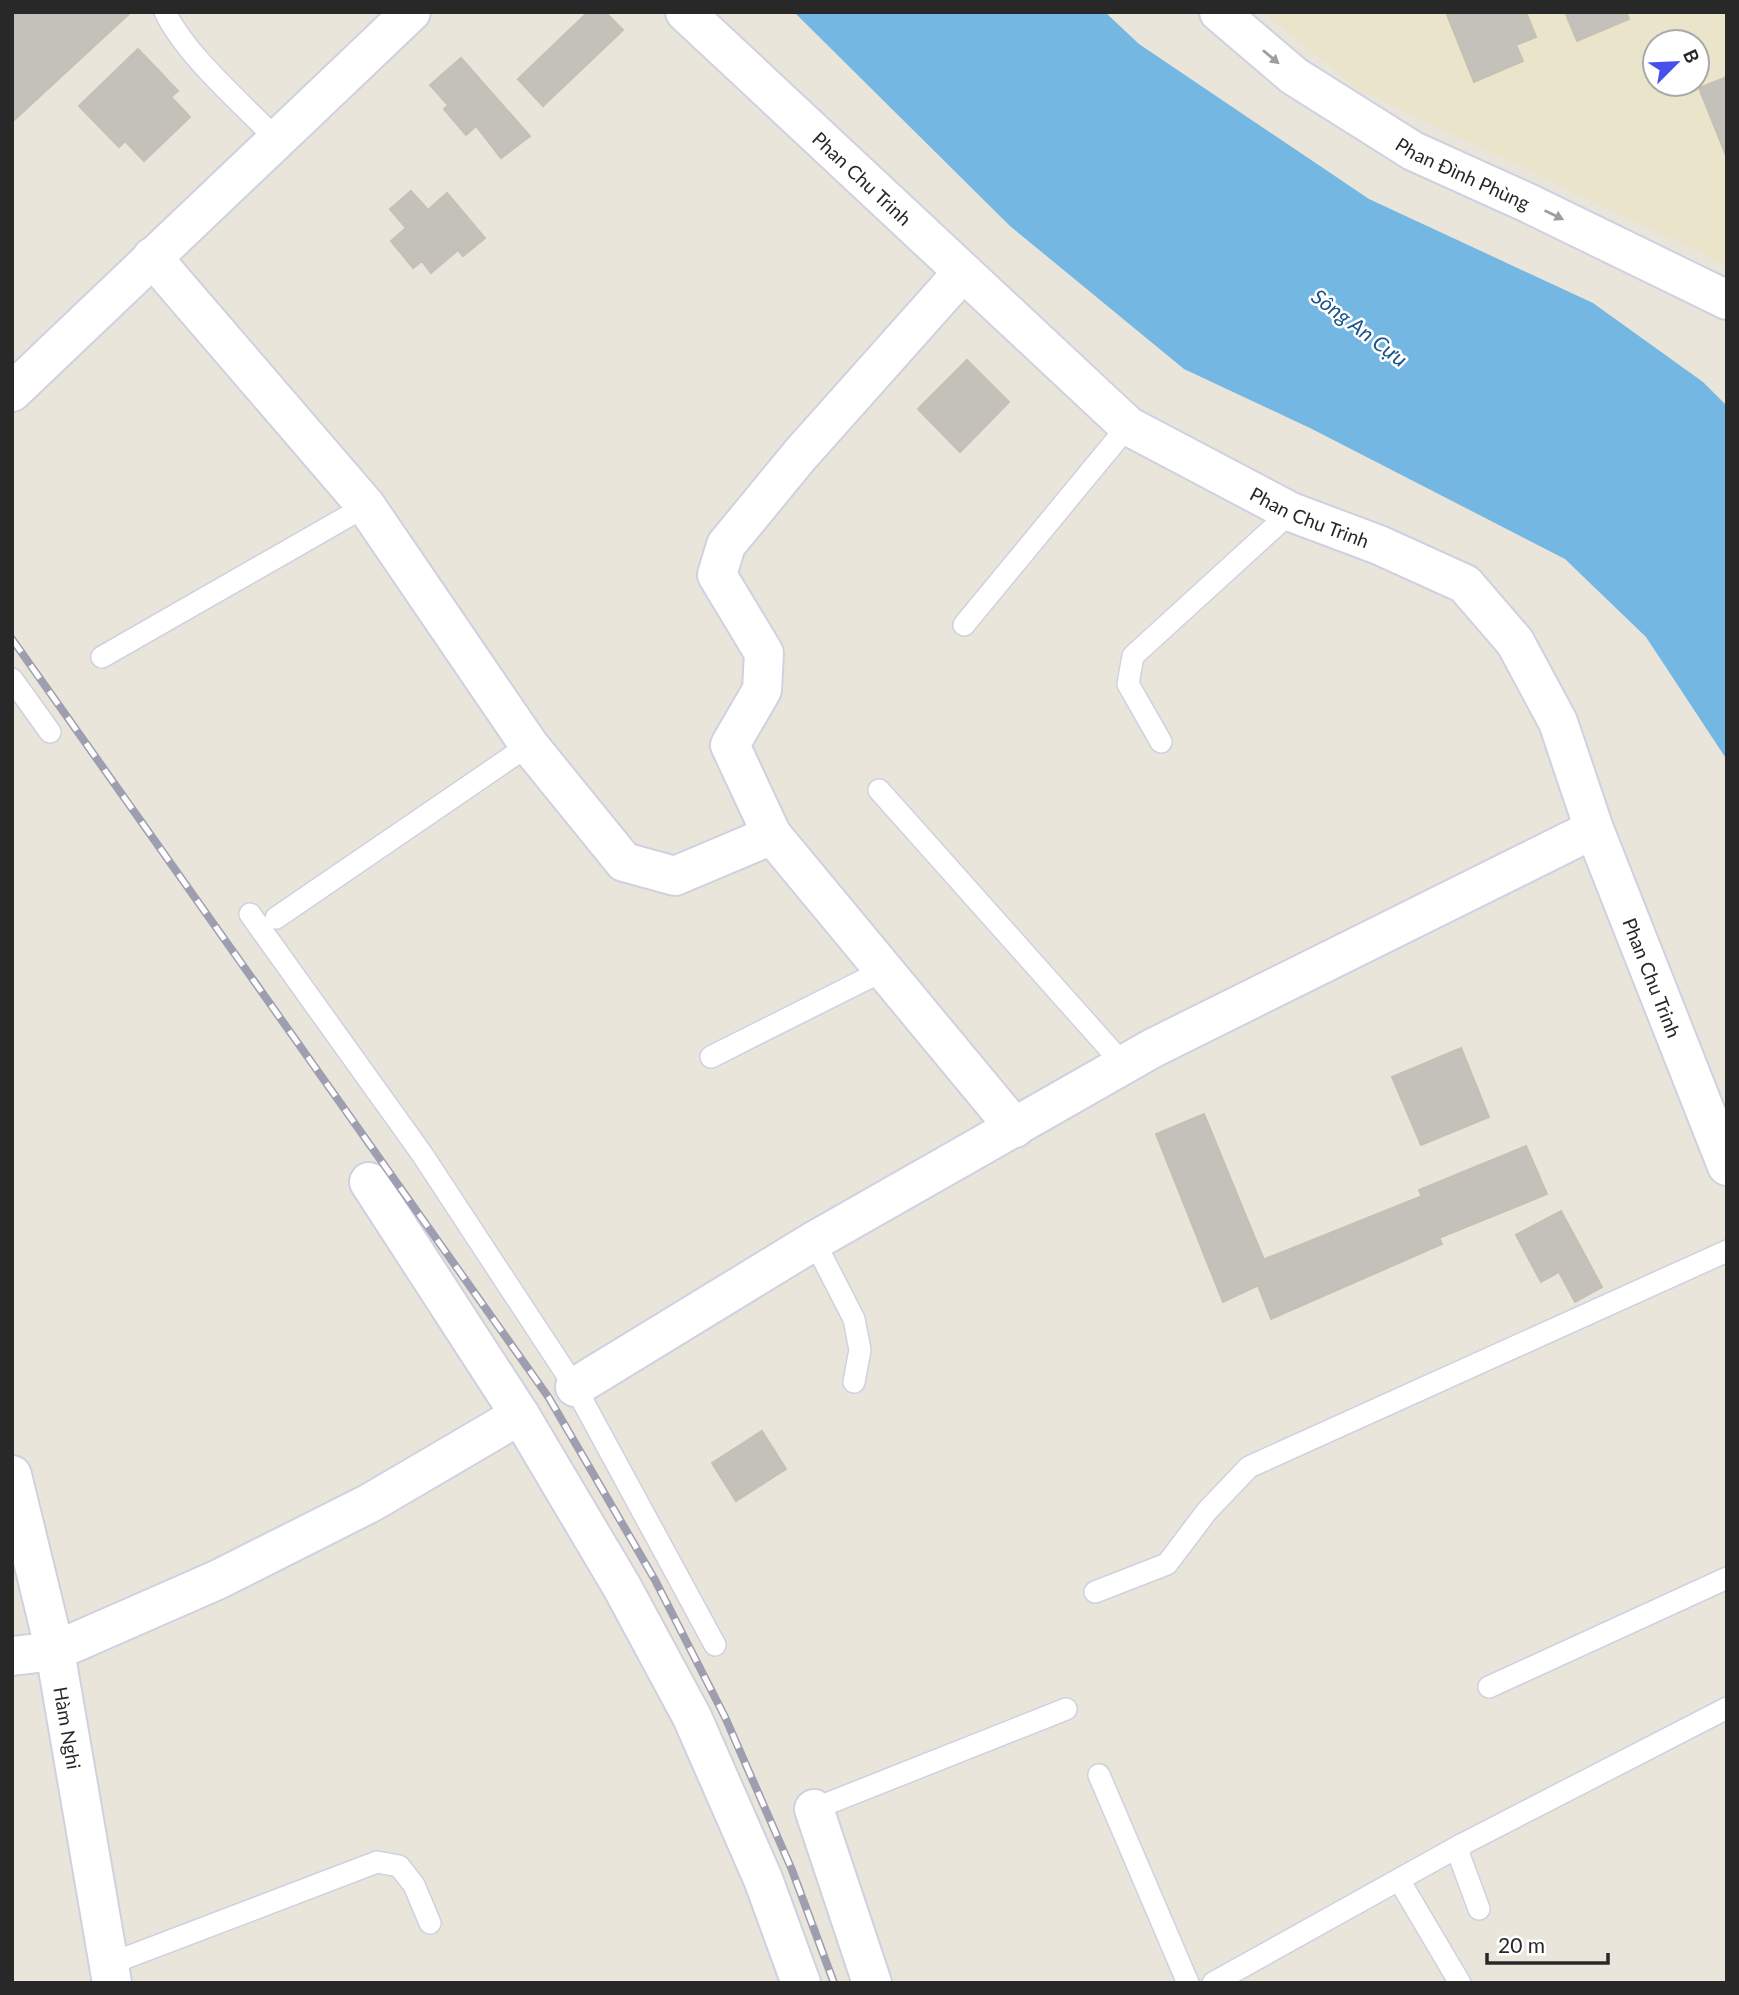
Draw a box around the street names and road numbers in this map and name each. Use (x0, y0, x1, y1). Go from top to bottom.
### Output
street label: Phan Chu Trinh (808, 126, 917, 230)
street label: Phan Đình Phùng (1392, 132, 1534, 214)
street label: Phan Chu Trinh (1247, 481, 1373, 552)
street label: Phan Chu Trinh (1619, 914, 1687, 1041)
street label: Hàm Nghi (50, 1685, 87, 1771)

